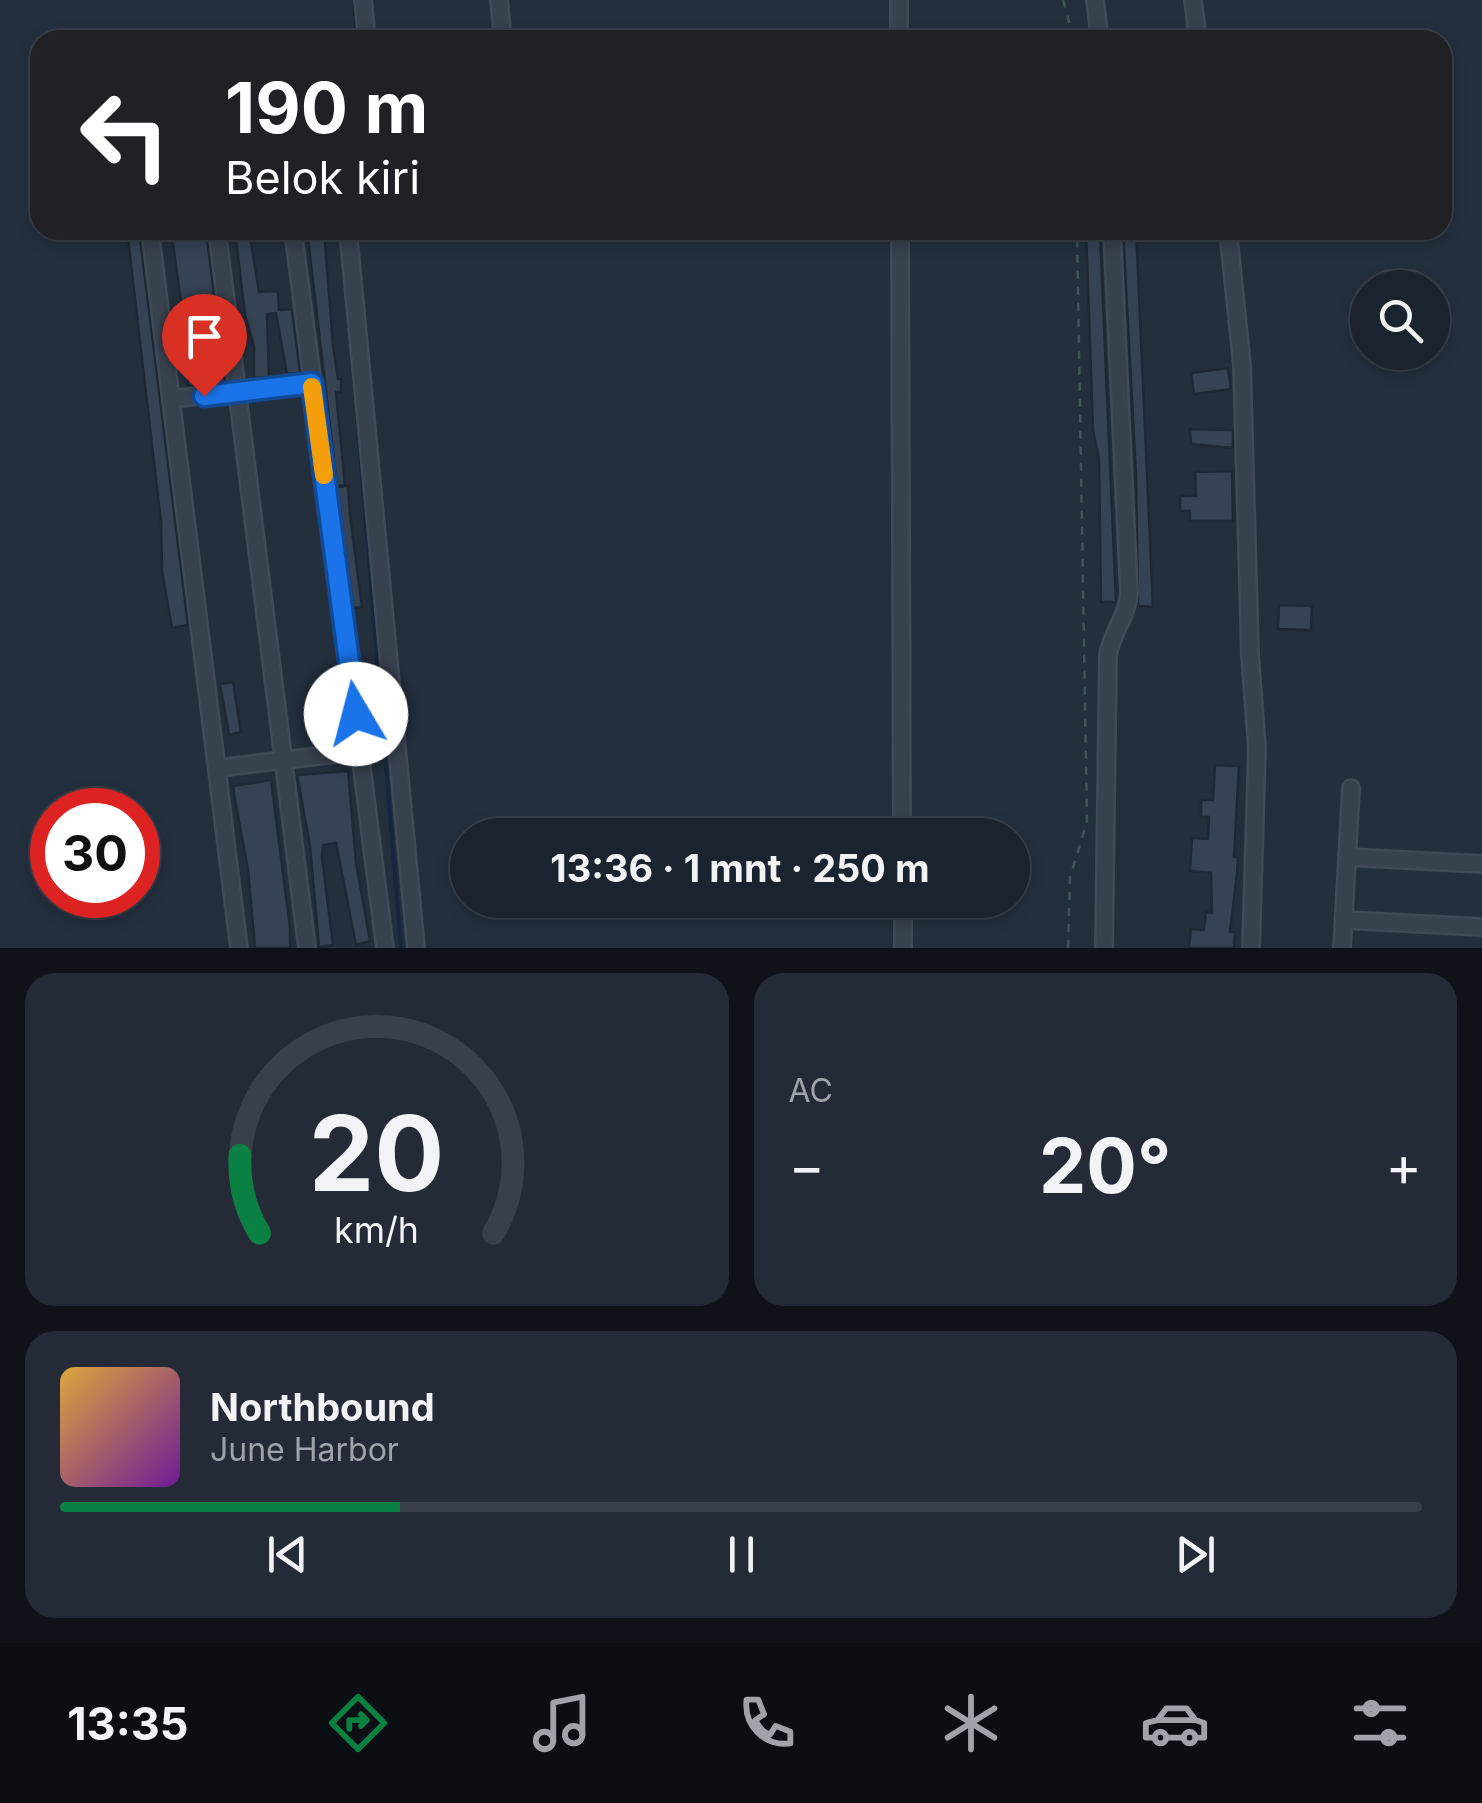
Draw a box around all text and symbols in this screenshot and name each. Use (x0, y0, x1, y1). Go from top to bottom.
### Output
text: 190 m (225, 65, 428, 150)
icon: left (60, 70, 190, 200)
text: Belok kiri (225, 150, 420, 205)
map controls (1350, 270, 1450, 370)
button: search (1350, 270, 1450, 370)
pin (162, 294, 247, 397)
icon: arrive (177, 309, 232, 364)
position arrow (304, 662, 408, 766)
speed limit sign: 30 (30, 788, 160, 918)
text: 13:36 · 1 mnt · 250 m (550, 845, 930, 891)
text: AC (789, 1071, 833, 1110)
text: 20 (309, 1090, 445, 1216)
text: 20° (1039, 1120, 1171, 1211)
text: − (789, 1133, 825, 1199)
text: + (1386, 1133, 1422, 1199)
text: km/h (334, 1208, 419, 1252)
text: Northbound (210, 1384, 435, 1430)
text: June Harbor (210, 1430, 399, 1469)
icon: previous (260, 1527, 315, 1582)
icon: pause (714, 1527, 769, 1582)
icon: next (1168, 1527, 1223, 1582)
icon: directions (323, 1688, 393, 1758)
icon: music (527, 1688, 597, 1758)
icon: phone (732, 1688, 802, 1758)
icon: climate (936, 1688, 1006, 1758)
icon: car (1140, 1688, 1210, 1758)
icon: filters (1345, 1688, 1415, 1758)
text: 13:35 (67, 1696, 188, 1751)

